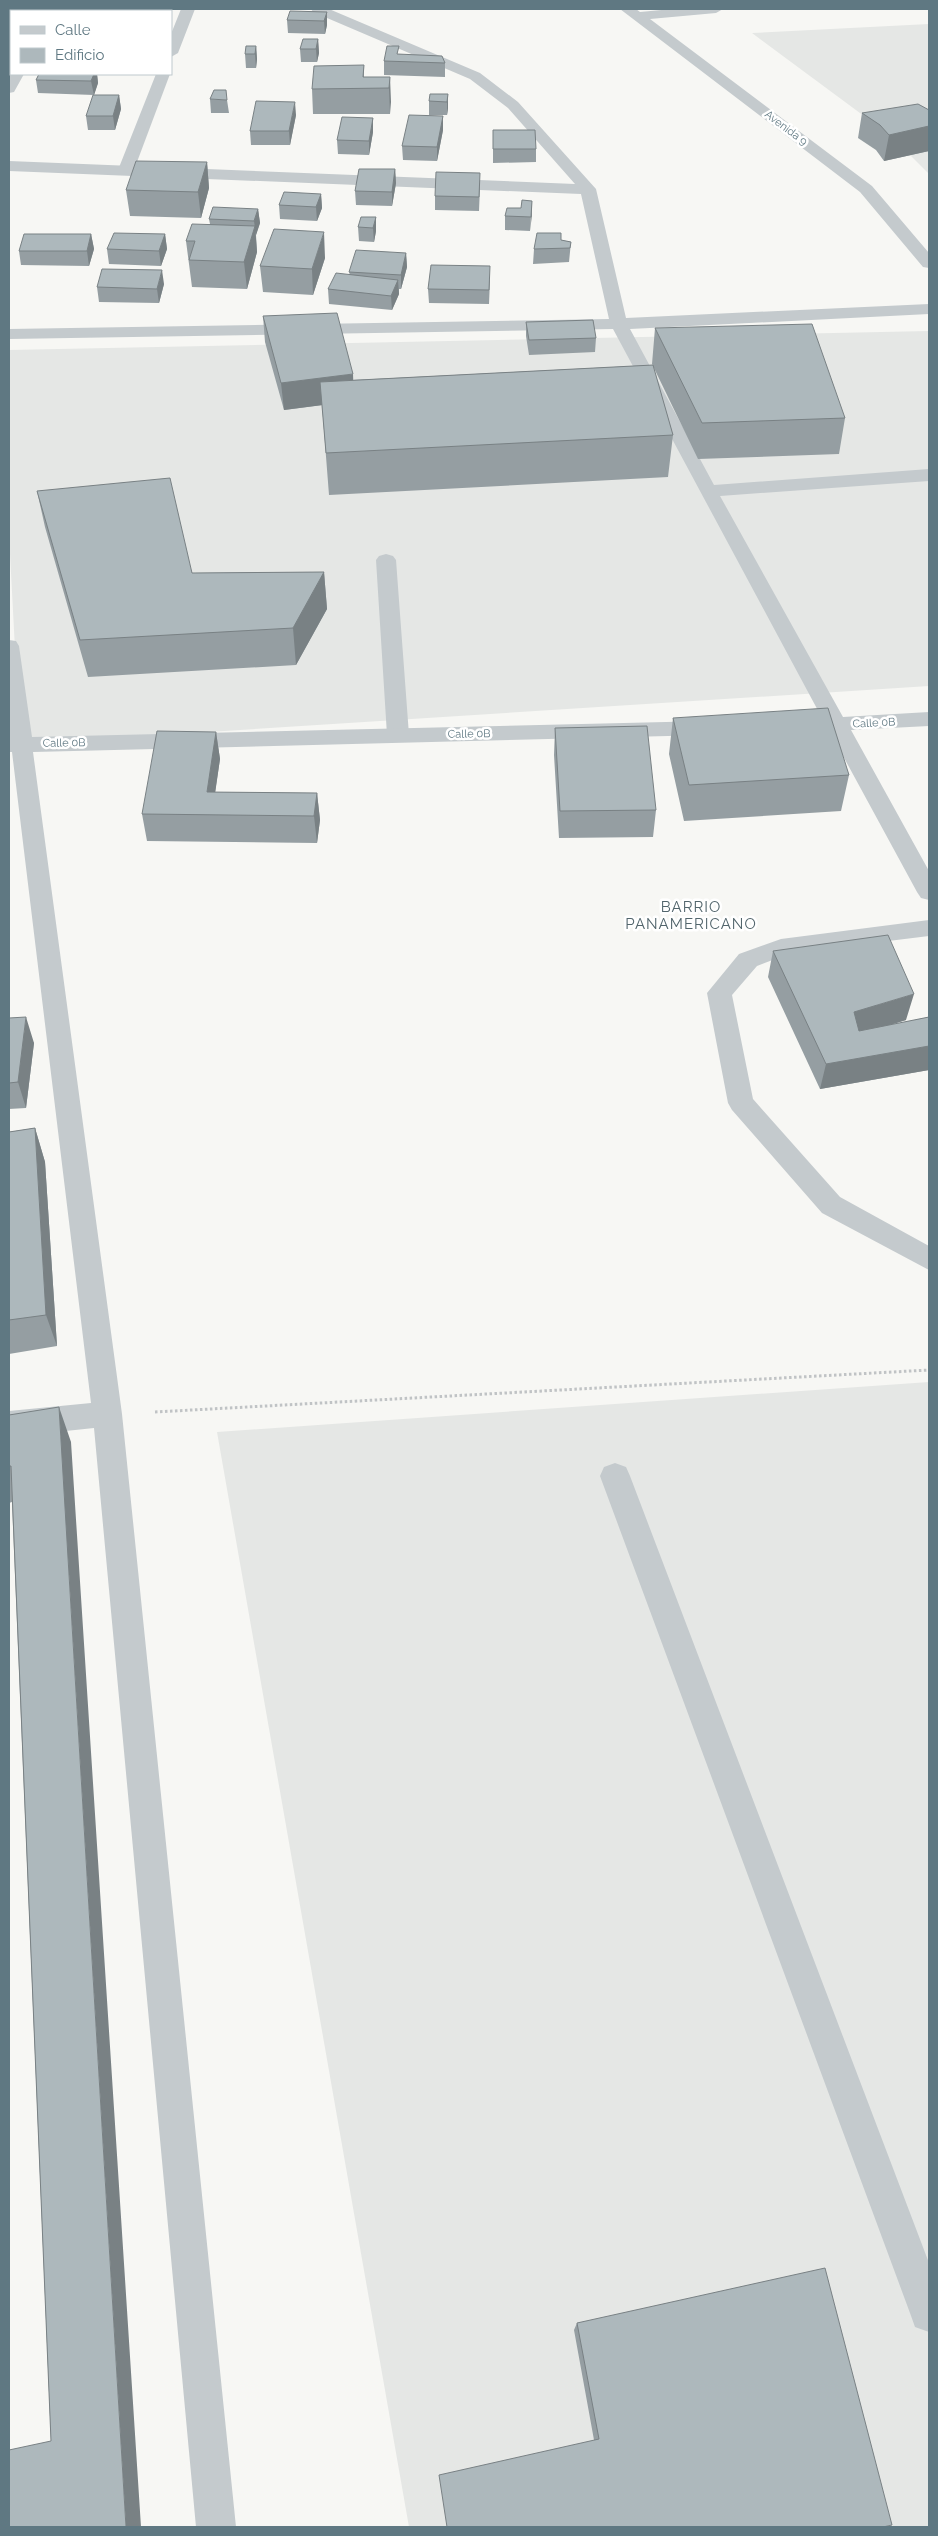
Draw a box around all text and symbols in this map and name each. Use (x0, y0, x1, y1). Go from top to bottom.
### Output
legend (10, 10, 172, 75)
text: Calle (55, 21, 91, 39)
text: Edificio (55, 46, 105, 64)
street label: Avenida 9 (762, 108, 810, 148)
street label: Calle 0B (852, 715, 896, 731)
street label: Calle 0B (447, 727, 491, 741)
street label: Calle 0B (42, 736, 86, 750)
district label: BARRIO PANAMERICANO (625, 898, 757, 933)

